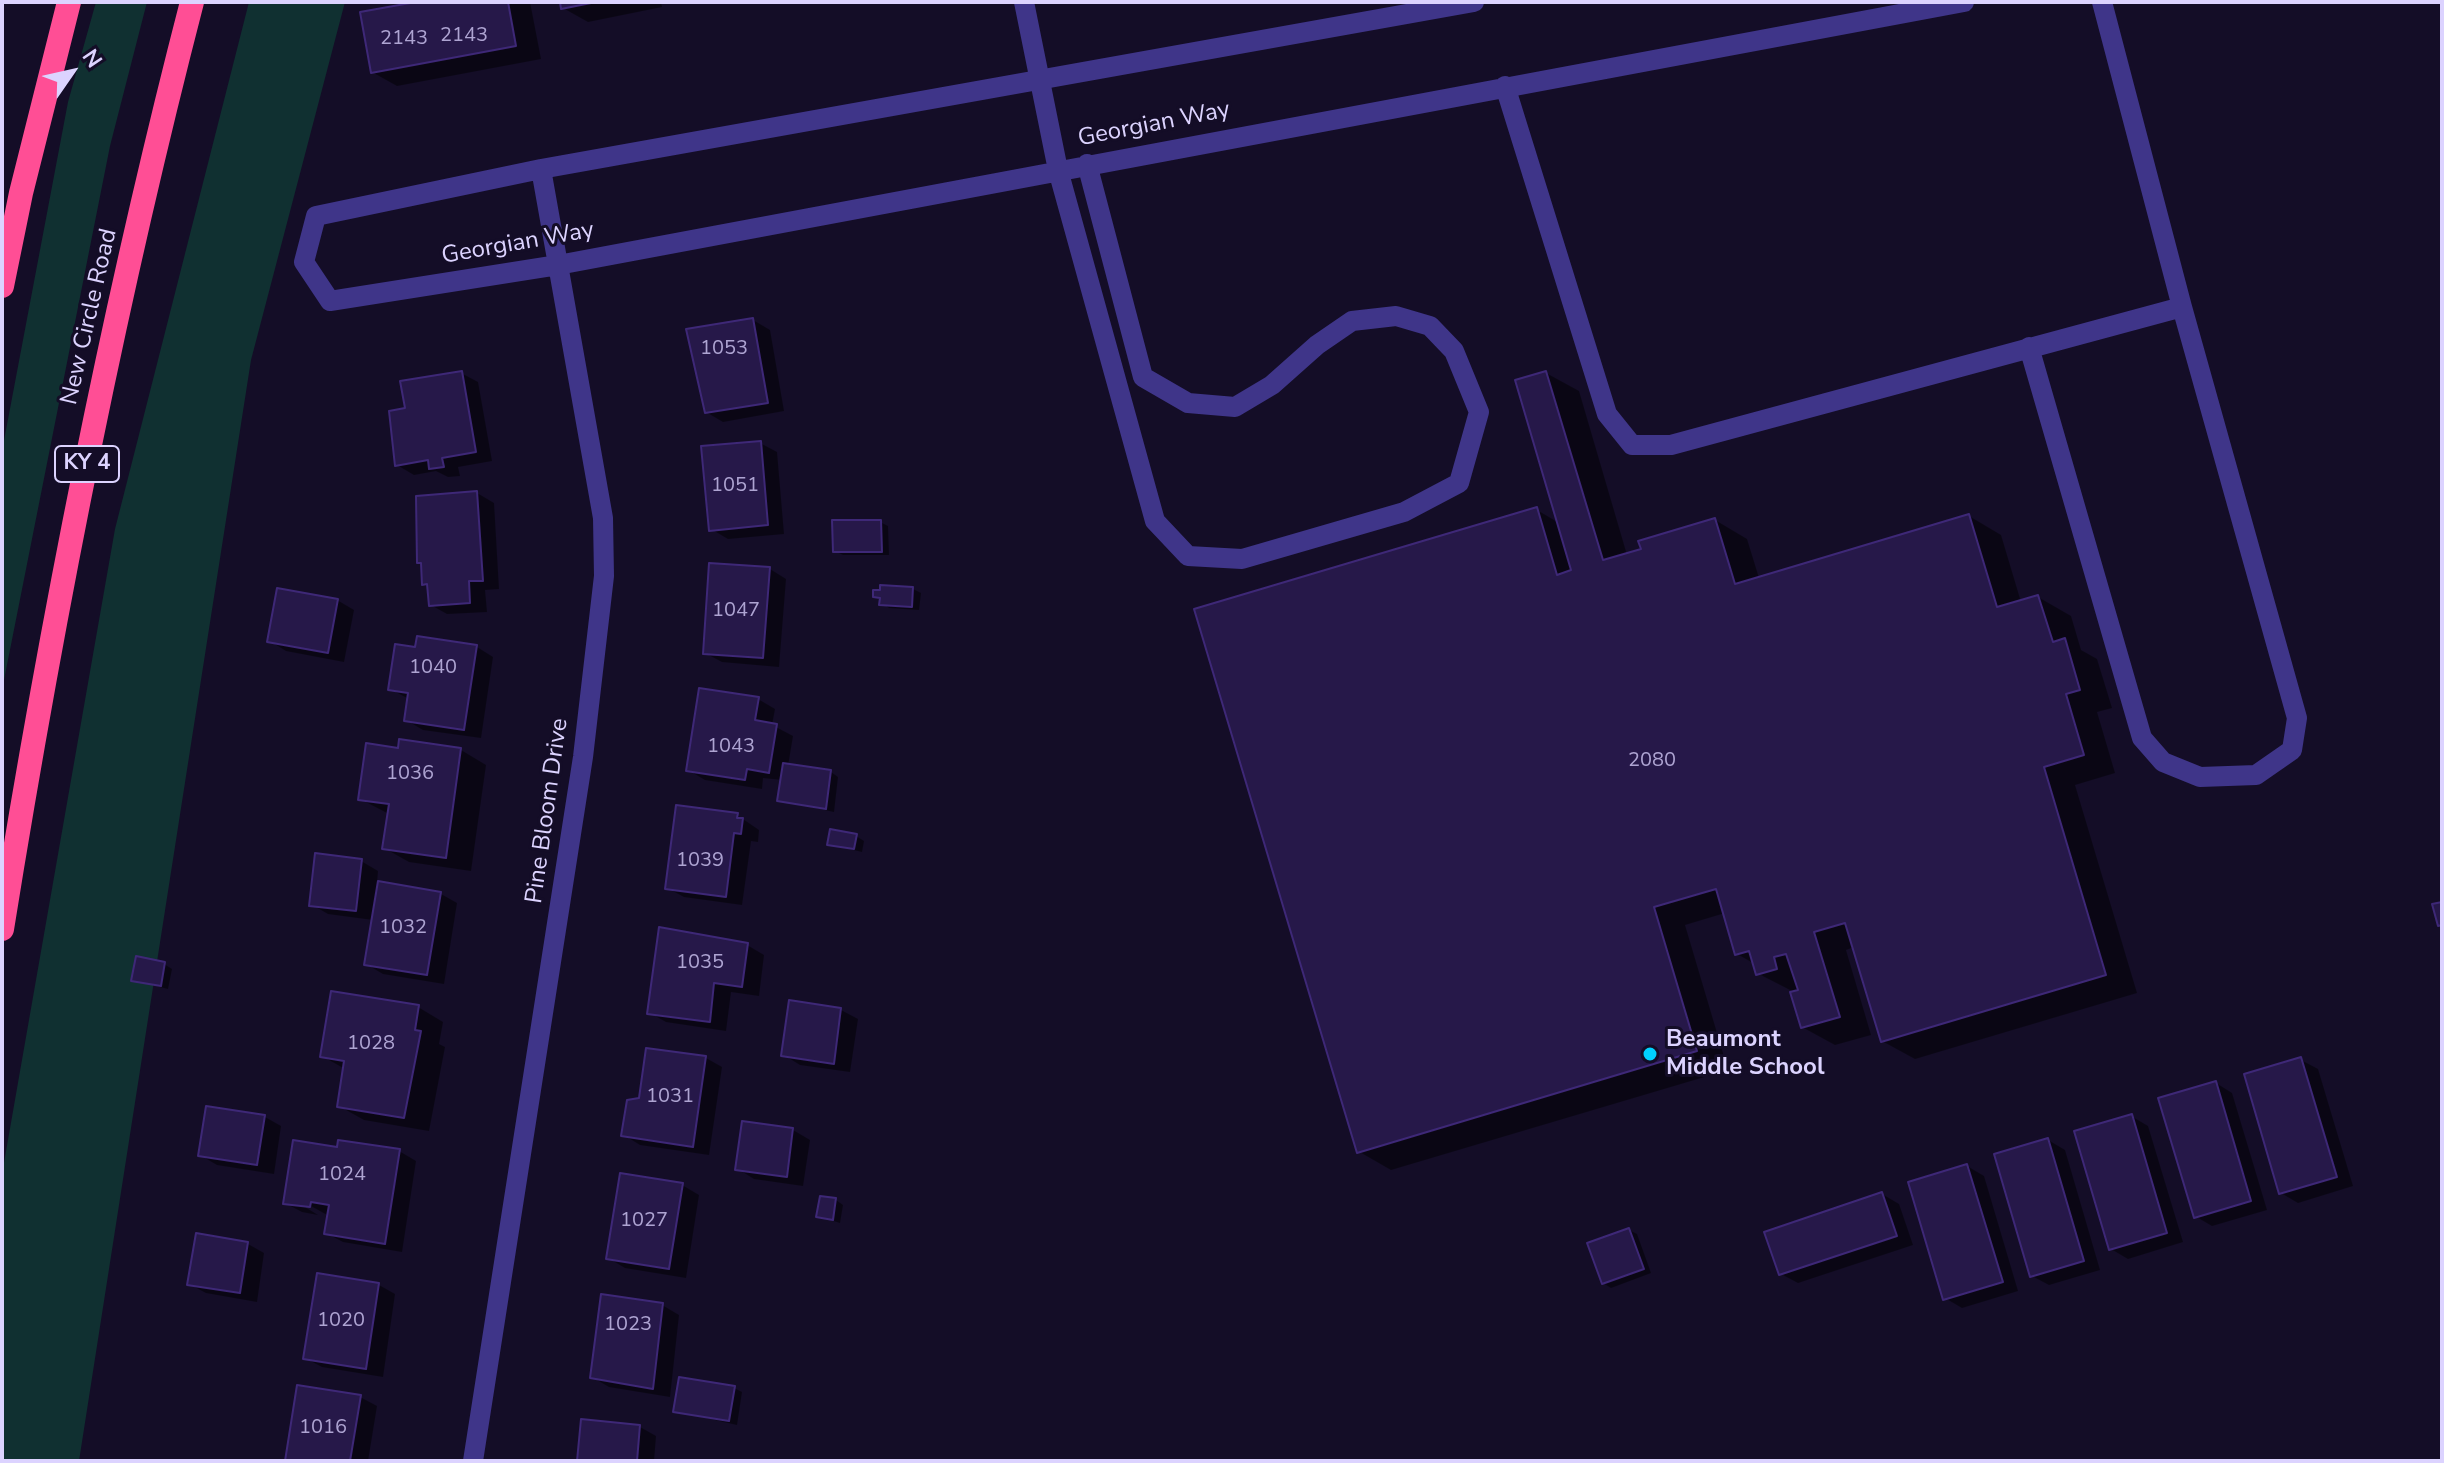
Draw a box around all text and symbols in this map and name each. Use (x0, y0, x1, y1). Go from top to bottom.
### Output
house number: 2143 (440, 24, 488, 48)
house number: 2143 (380, 27, 428, 51)
north arrow (32, 32, 112, 112)
text: N (75, 43, 109, 74)
street label: Georgian Way (1076, 96, 1232, 154)
street label: Georgian Way (440, 216, 596, 272)
street label: New Circle Road (56, 226, 124, 408)
house number: 1053 (700, 337, 748, 361)
road number: KY 4 (55, 446, 119, 482)
house number: 1051 (711, 474, 759, 498)
house number: 1047 (712, 599, 760, 623)
house number: 1040 (409, 656, 457, 680)
street label: Pine Bloom Drive (521, 716, 575, 906)
house number: 1043 (707, 735, 755, 759)
house number: 2080 (1628, 749, 1676, 773)
house number: 1036 (386, 762, 434, 786)
house number: 1039 (676, 849, 724, 873)
house number: 1032 (379, 916, 427, 940)
house number: 1035 (676, 951, 724, 975)
place label: Beaumont Middle School (1666, 1026, 1825, 1082)
house number: 1028 (347, 1032, 395, 1056)
marker: Beaumont Middle School (1641, 1045, 1659, 1063)
house number: 1031 (646, 1085, 694, 1109)
house number: 1024 (318, 1163, 366, 1187)
house number: 1027 (620, 1209, 668, 1233)
house number: 1020 (317, 1309, 365, 1333)
house number: 1023 (604, 1313, 652, 1337)
house number: 1016 (299, 1416, 347, 1440)

